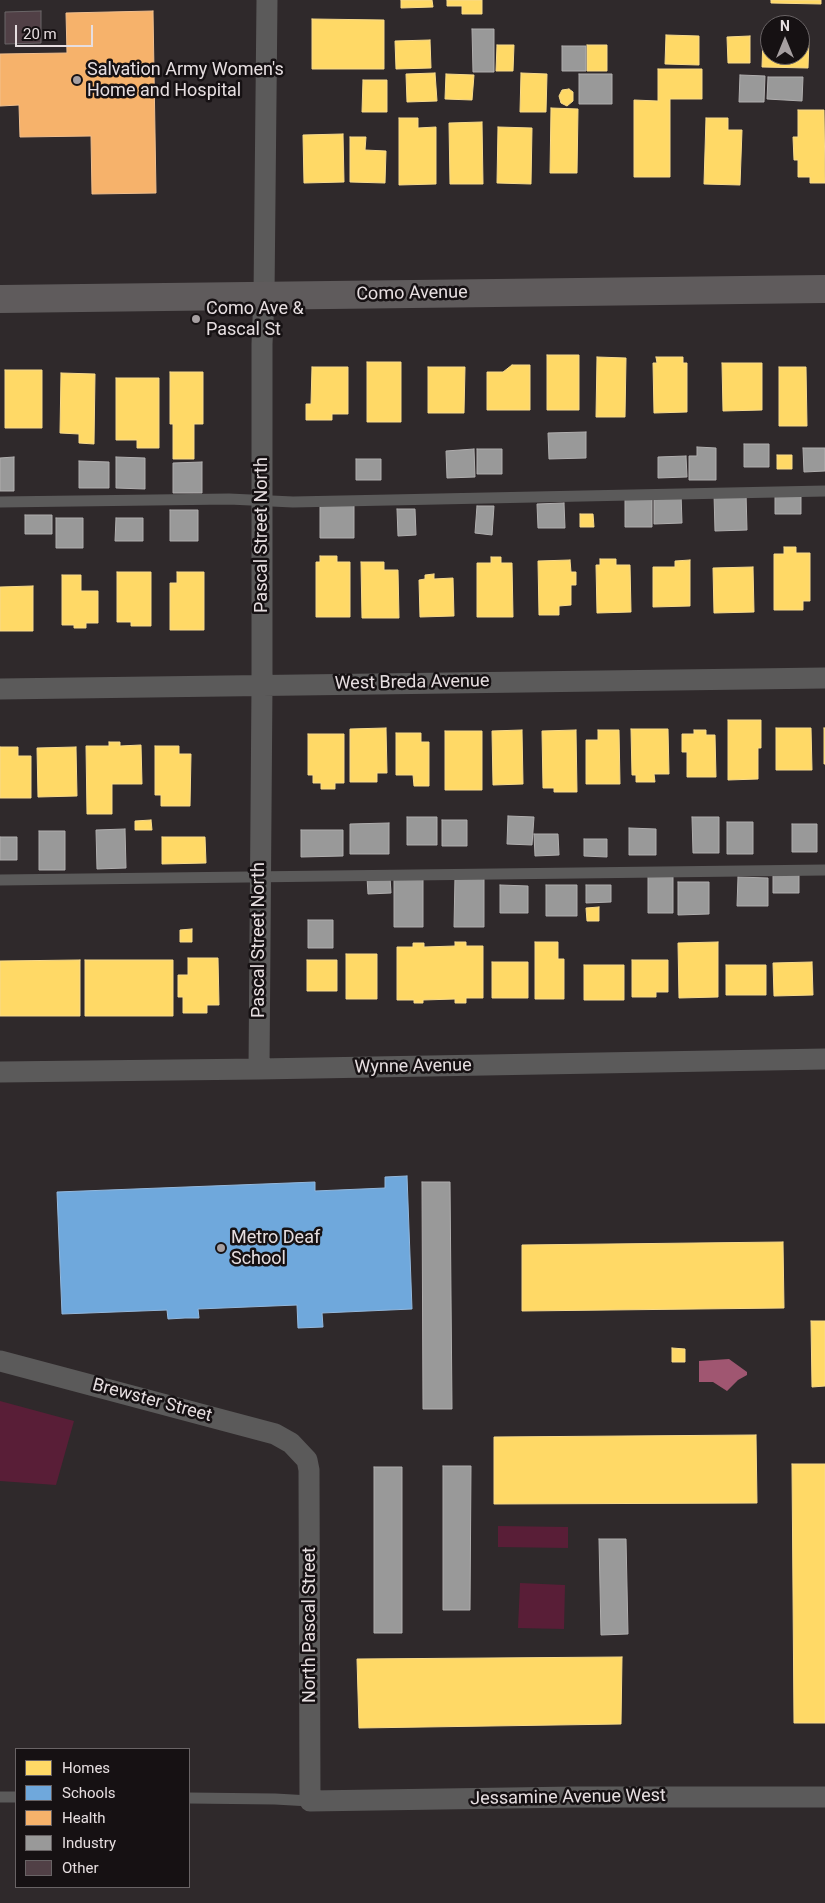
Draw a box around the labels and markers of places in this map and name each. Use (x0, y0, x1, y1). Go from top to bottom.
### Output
place label: Salvation Army Women's Home and Hospital (87, 59, 284, 102)
marker: Salvation Army Women's Home and Hospital (71, 74, 83, 86)
place label: Como Ave & Pascal St (206, 298, 304, 340)
marker: Como Ave & Pascal St (190, 313, 202, 325)
place label: Metro Deaf School (231, 1227, 320, 1270)
marker: Metro Deaf School (215, 1242, 227, 1254)

